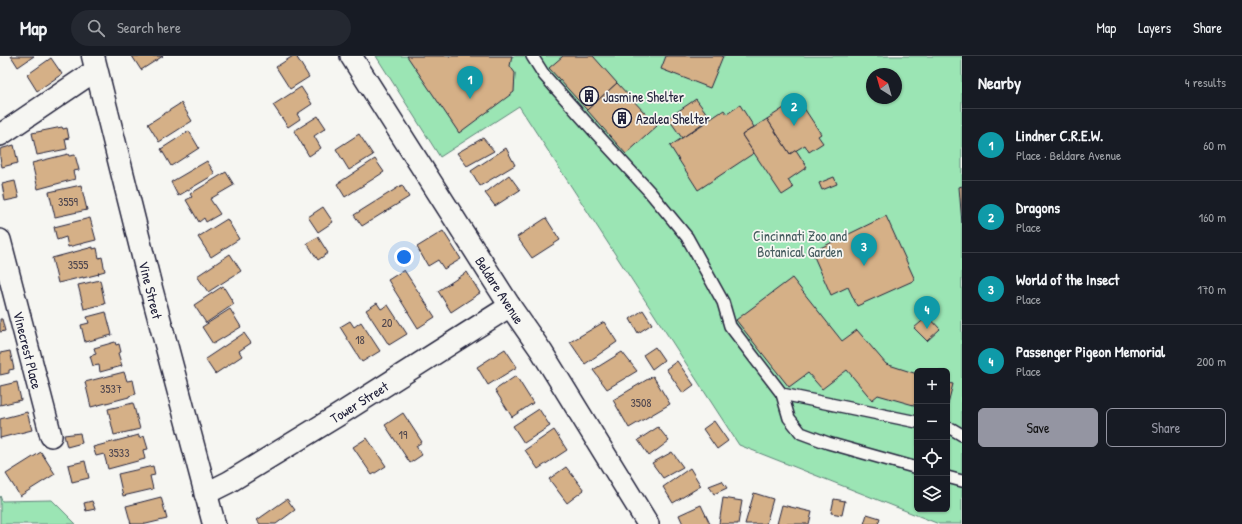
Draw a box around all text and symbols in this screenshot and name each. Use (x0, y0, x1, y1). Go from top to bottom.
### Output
search box (71, 10, 351, 46)
text: Map (20, 15, 47, 41)
icon: search (85, 17, 107, 39)
text: Search here (117, 17, 181, 38)
text: Map (1096, 18, 1116, 37)
text: Layers (1138, 18, 1171, 37)
text: Share (1193, 18, 1222, 37)
pin: 1 (457, 66, 483, 99)
north arrow (866, 68, 902, 104)
text: Nearby (978, 71, 1021, 94)
text: 4 results (1185, 73, 1226, 91)
building icon: Jasmine Shelter (578, 85, 600, 107)
place label: Jasmine Shelter (603, 87, 685, 106)
pin: 2 (781, 93, 807, 126)
building icon: Azalea Shelter (611, 107, 633, 129)
place label: Azalea Shelter (636, 109, 710, 128)
text: Lindner C.R.E.W. (1016, 125, 1103, 146)
text: 1 (989, 136, 993, 154)
text: 60 m (1203, 136, 1226, 154)
text: Place · Beldare Avenue (1016, 146, 1121, 164)
house number: 3559 (58, 193, 79, 210)
text: Dragons (1016, 197, 1060, 218)
text: 2 (988, 208, 994, 226)
text: 160 m (1198, 208, 1226, 226)
text: Place (1016, 218, 1041, 236)
park label: Cincinnati Zoo and Botanical Garden (753, 226, 847, 261)
pin: 3 (851, 233, 877, 266)
your location (394, 247, 414, 267)
street label: Beldare Avenue (471, 253, 529, 328)
house number: 3555 (68, 256, 88, 273)
street label: Vine Street (135, 259, 167, 321)
text: World of the Insect (1016, 269, 1119, 290)
text: 3 (988, 280, 994, 298)
text: 170 m (1197, 280, 1226, 298)
text: Place (1016, 290, 1041, 308)
pin: 4 (914, 296, 940, 329)
street label: Vinecrest Place (9, 309, 47, 391)
house number: 20 (382, 314, 393, 331)
house number: 18 (355, 331, 365, 348)
text: Passenger Pigeon Memorial (1016, 341, 1165, 362)
text: 4 (989, 352, 993, 370)
text: 200 m (1196, 352, 1226, 370)
text: Place (1016, 362, 1041, 380)
map controls (914, 368, 950, 512)
button: + (914, 368, 950, 404)
street label: Tower Street (326, 377, 392, 427)
house number: 3537 (100, 380, 122, 397)
house number: 3508 (630, 394, 652, 411)
button: − (914, 404, 950, 440)
button: Save (978, 408, 1098, 447)
button: Share (1106, 408, 1226, 447)
house number: 19 (399, 426, 408, 443)
button: locate (914, 440, 950, 476)
house number: 3533 (108, 444, 130, 461)
button: layers (914, 476, 950, 512)

